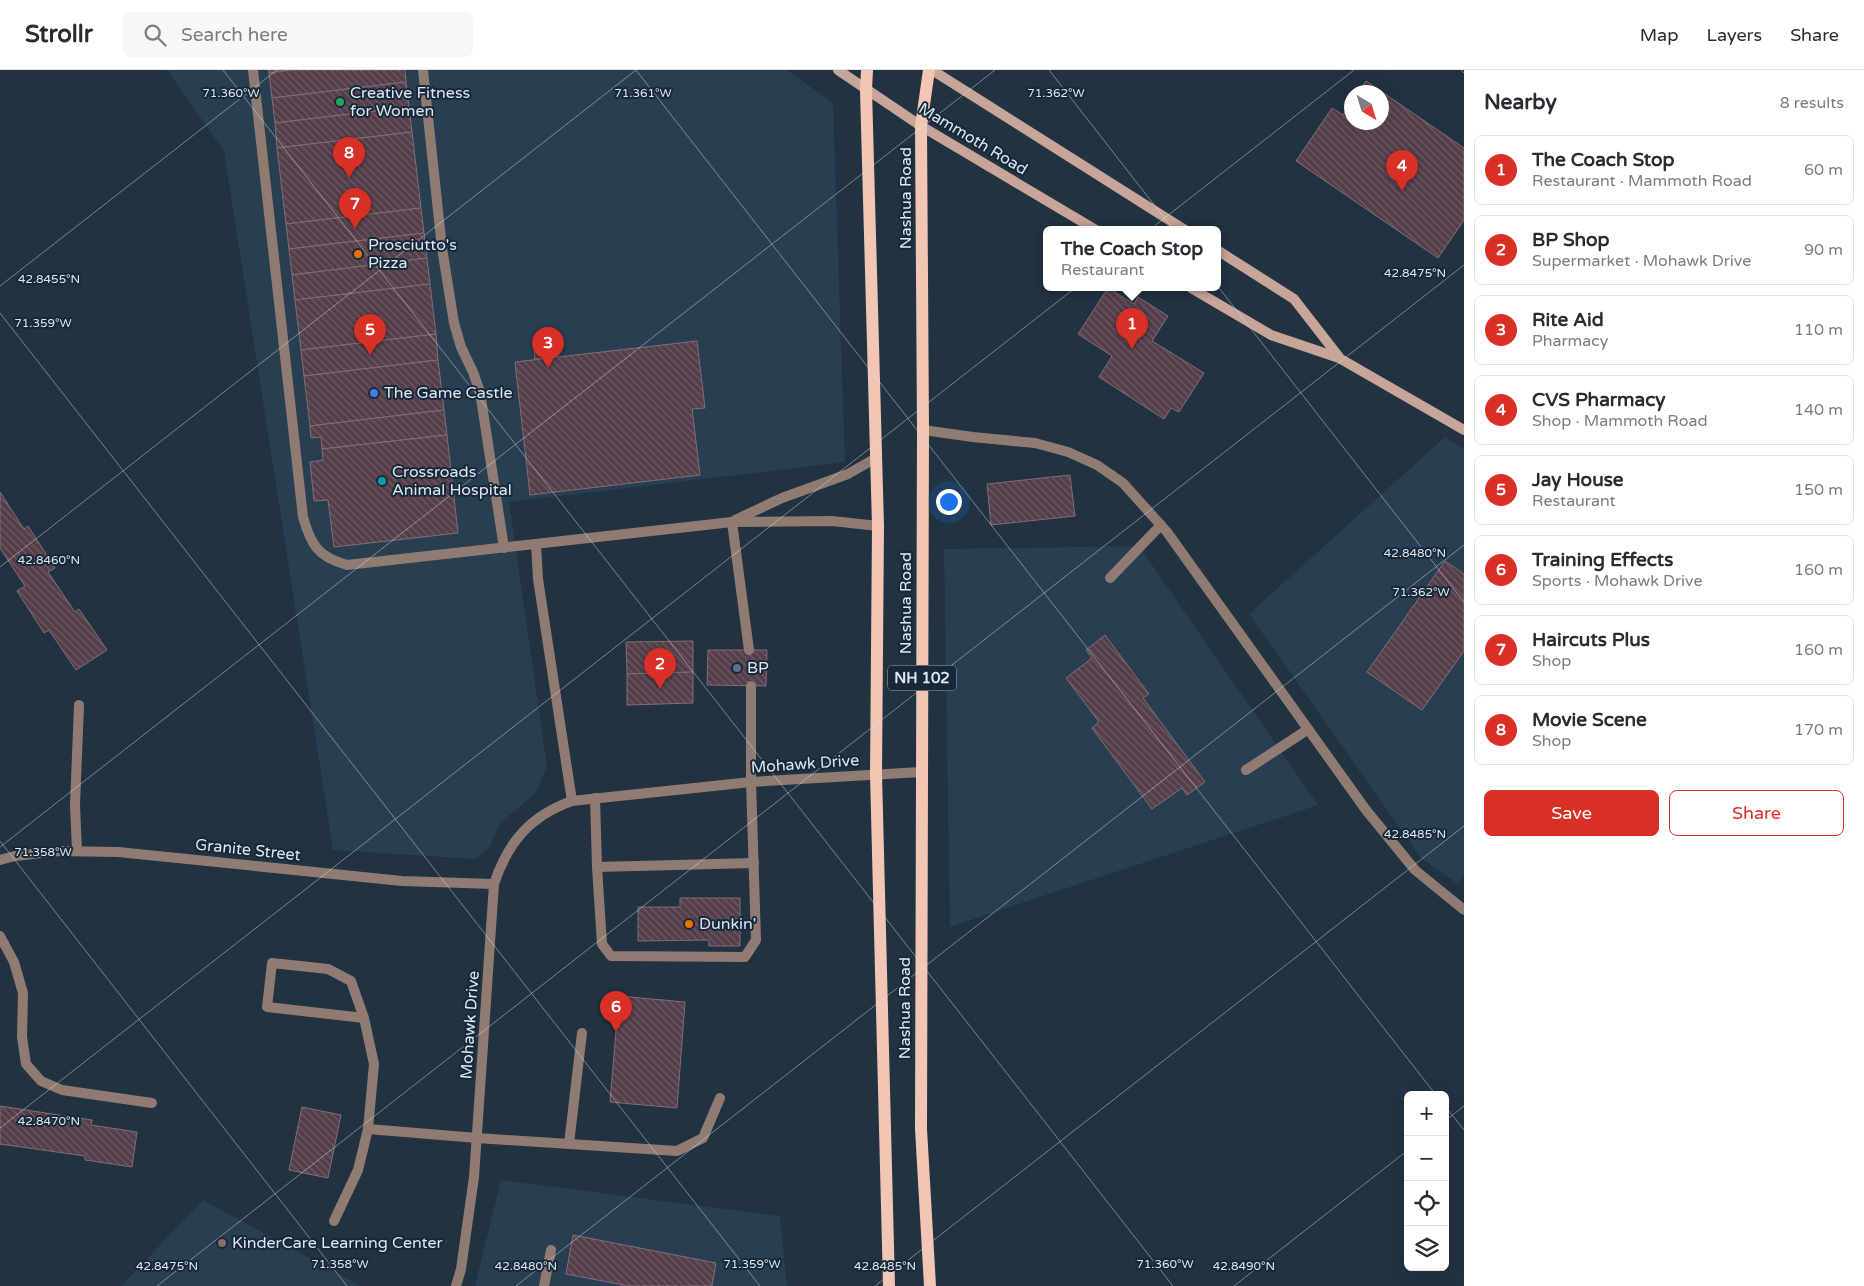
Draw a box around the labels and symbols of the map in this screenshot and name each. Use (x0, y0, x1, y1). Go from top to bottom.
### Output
place label: Creative Fitness for Women (350, 83, 470, 121)
north arrow (1344, 85, 1389, 130)
text: 71.360°W (202, 86, 260, 100)
text: 71.361°W (614, 86, 672, 100)
text: 71.362°W (1027, 86, 1085, 100)
marker: Creative Fitness for Women (334, 96, 346, 108)
street label: Mammoth Road (915, 99, 1031, 179)
pin: 8 (333, 137, 365, 178)
street label: Nashua Road (896, 147, 916, 249)
pin: 4 (1386, 150, 1418, 191)
pin: 7 (339, 188, 371, 229)
place label: Prosciutto's Pizza (368, 235, 457, 273)
marker: Prosciutto's Pizza (352, 248, 364, 260)
text: 42.8475°N (1384, 266, 1446, 280)
text: 42.8455°N (18, 272, 80, 286)
pin: 1 (1116, 308, 1148, 349)
pin: 5 (354, 314, 386, 355)
text: 71.359°W (14, 316, 72, 330)
pin: 3 (532, 327, 564, 368)
place label: The Game Castle (384, 383, 513, 403)
marker: The Game Castle (368, 387, 380, 399)
place label: Crossroads Animal Hospital (392, 462, 512, 500)
marker: Crossroads Animal Hospital (376, 475, 388, 487)
your location (936, 489, 962, 515)
text: 42.8480°N (1384, 546, 1446, 560)
street label: Nashua Road (896, 552, 916, 654)
text: 42.8460°N (18, 553, 80, 567)
text: 71.362°W (1392, 585, 1450, 599)
pin: 2 (644, 648, 676, 689)
place label: BP (747, 658, 769, 678)
marker: BP (731, 662, 743, 674)
road number: NH 102 (888, 666, 956, 690)
street label: Mohawk Drive (750, 750, 860, 778)
text: 42.8485°N (1384, 827, 1446, 841)
street label: Granite Street (194, 835, 302, 865)
text: 71.358°W (14, 845, 72, 859)
place label: Dunkin' (699, 914, 756, 934)
marker: Dunkin' (683, 918, 695, 930)
street label: Nashua Road (895, 957, 915, 1059)
street label: Mohawk Drive (456, 970, 484, 1080)
pin: 6 (600, 991, 632, 1032)
text: 42.8470°N (18, 1114, 80, 1128)
place label: KinderCare Learning Center (232, 1233, 444, 1253)
marker: KinderCare Learning Center (216, 1237, 228, 1249)
text: 71.358°W (311, 1257, 369, 1271)
text: 71.359°W (723, 1257, 781, 1271)
text: 71.360°W (1136, 1257, 1194, 1271)
text: 42.8475°N (136, 1259, 198, 1273)
text: 42.8480°N (495, 1259, 557, 1273)
text: 42.8485°N (854, 1259, 916, 1273)
text: 42.8490°N (1213, 1259, 1275, 1273)

